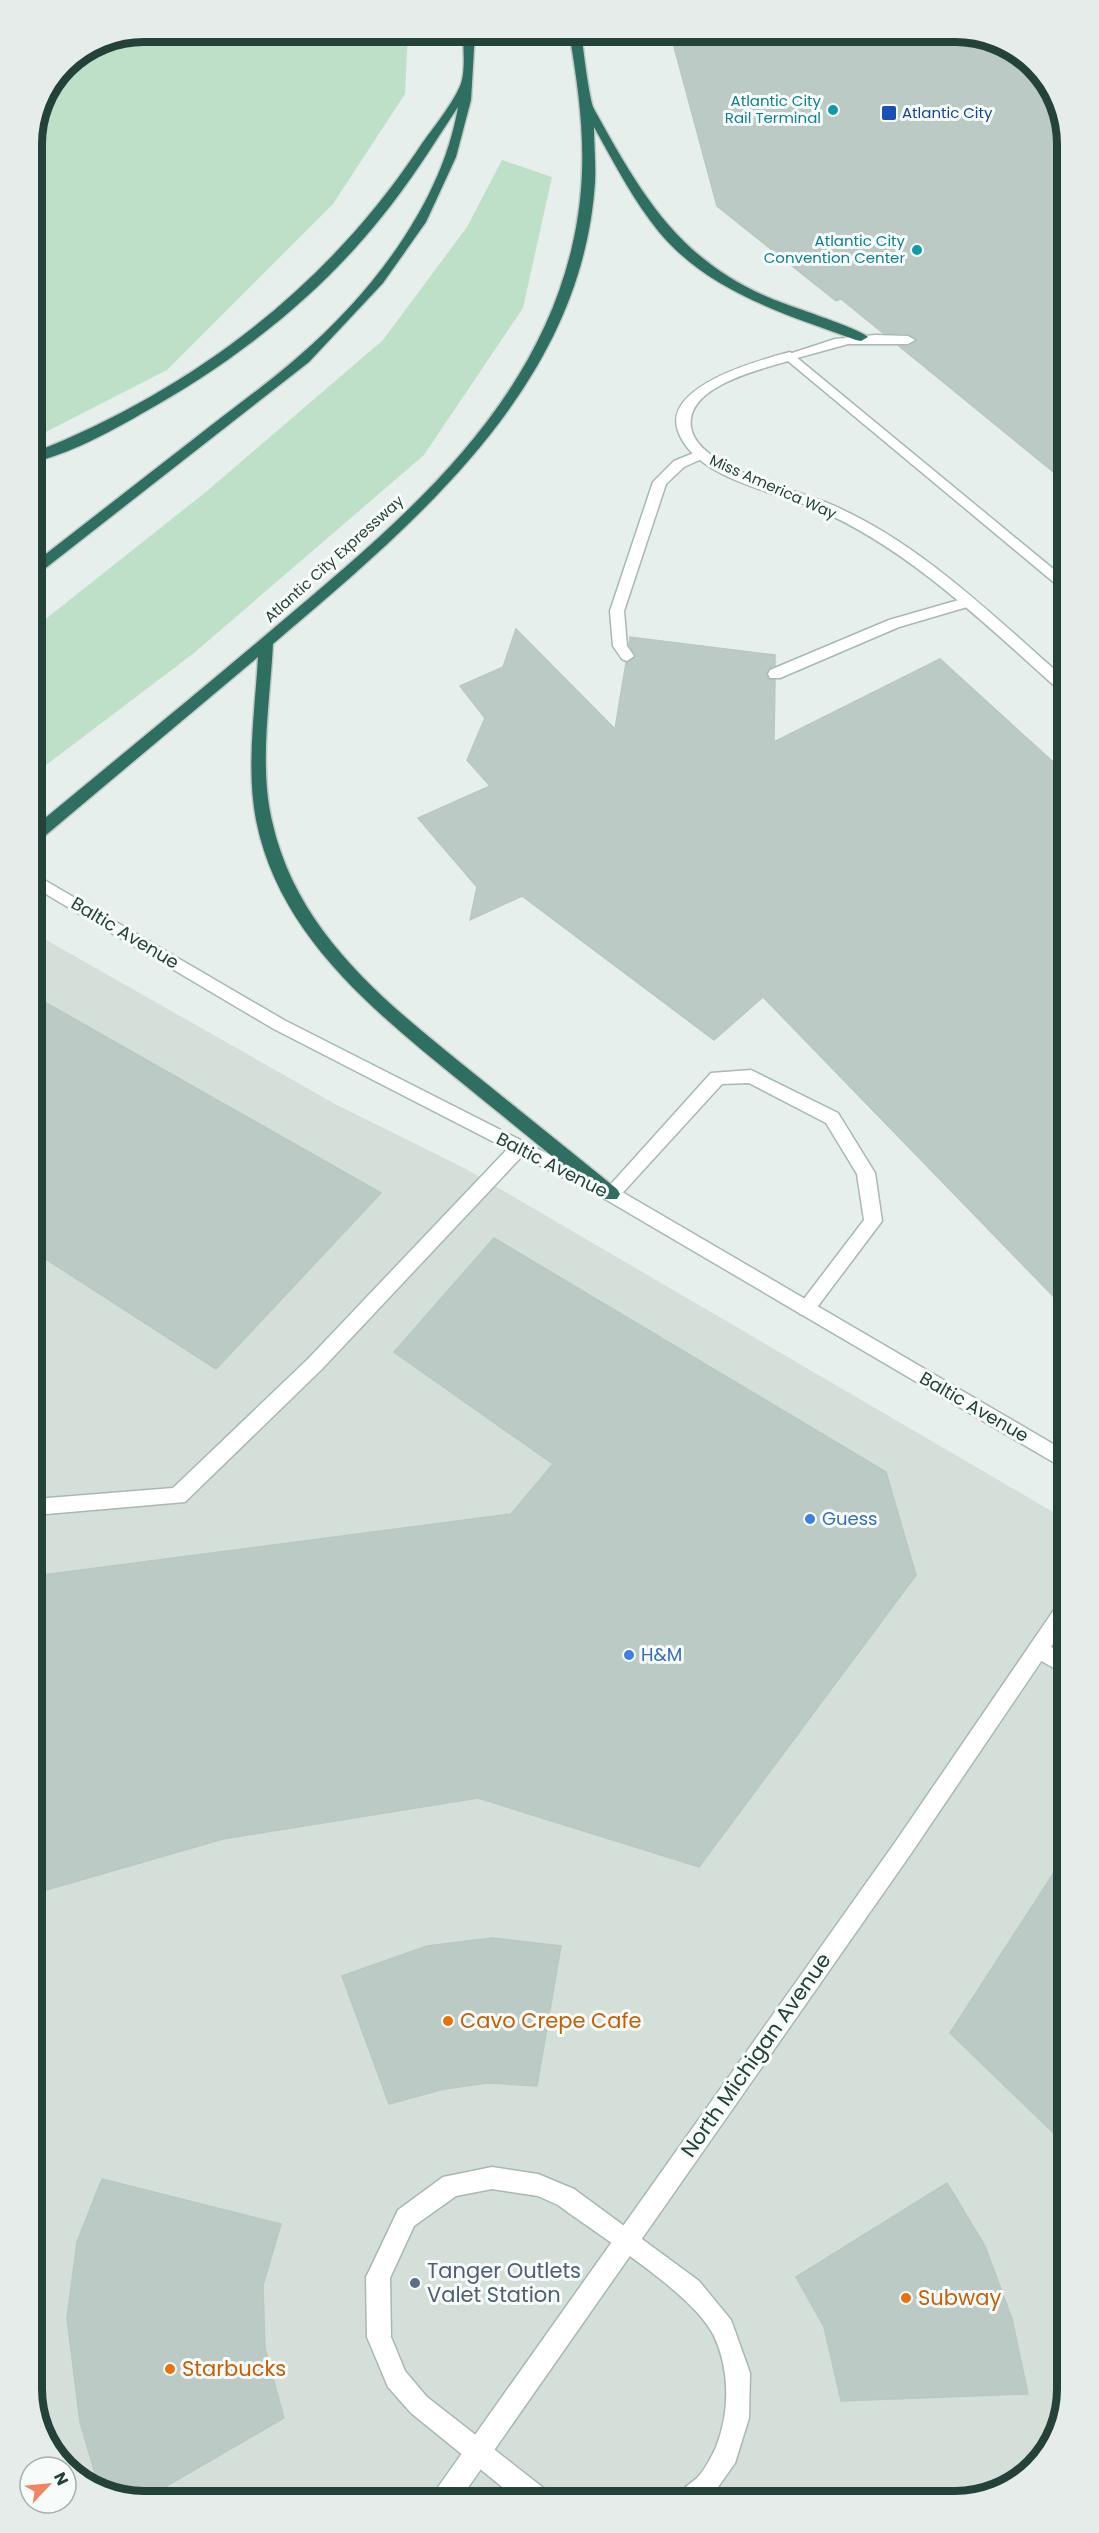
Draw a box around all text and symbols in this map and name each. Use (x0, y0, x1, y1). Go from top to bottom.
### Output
place label: Atlantic City Rail Terminal (725, 90, 822, 128)
place label: Atlantic City (902, 102, 993, 123)
marker: Atlantic City Rail Terminal (826, 103, 840, 117)
marker: Atlantic City (880, 104, 898, 122)
place label: Atlantic City Convention Center (764, 230, 906, 268)
marker: Atlantic City Convention Center (910, 243, 924, 257)
street label: Miss America Way (706, 449, 841, 524)
street label: Atlantic City Expressway (259, 490, 408, 627)
street label: Baltic Avenue (67, 890, 184, 975)
street label: Baltic Avenue (492, 1126, 612, 1203)
street label: Baltic Avenue (915, 1365, 1033, 1448)
place label: Guess (822, 1506, 877, 1531)
marker: Guess (803, 1512, 817, 1526)
place label: H&M (641, 1642, 682, 1667)
marker: H&M (622, 1648, 636, 1662)
street label: North Michigan Avenue (674, 1947, 837, 2163)
place label: Cavo Crepe Cafe (460, 2006, 641, 2035)
marker: Cavo Crepe Cafe (441, 2014, 455, 2028)
place label: Tanger Outlets Valet Station (427, 2256, 581, 2309)
marker: Tanger Outlets Valet Station (408, 2276, 422, 2290)
place label: Subway (918, 2283, 1001, 2312)
marker: Subway (899, 2291, 913, 2305)
place label: Starbucks (182, 2354, 286, 2383)
marker: Starbucks (163, 2362, 177, 2376)
north arrow (18, 2455, 78, 2515)
text: N (48, 2468, 74, 2489)

